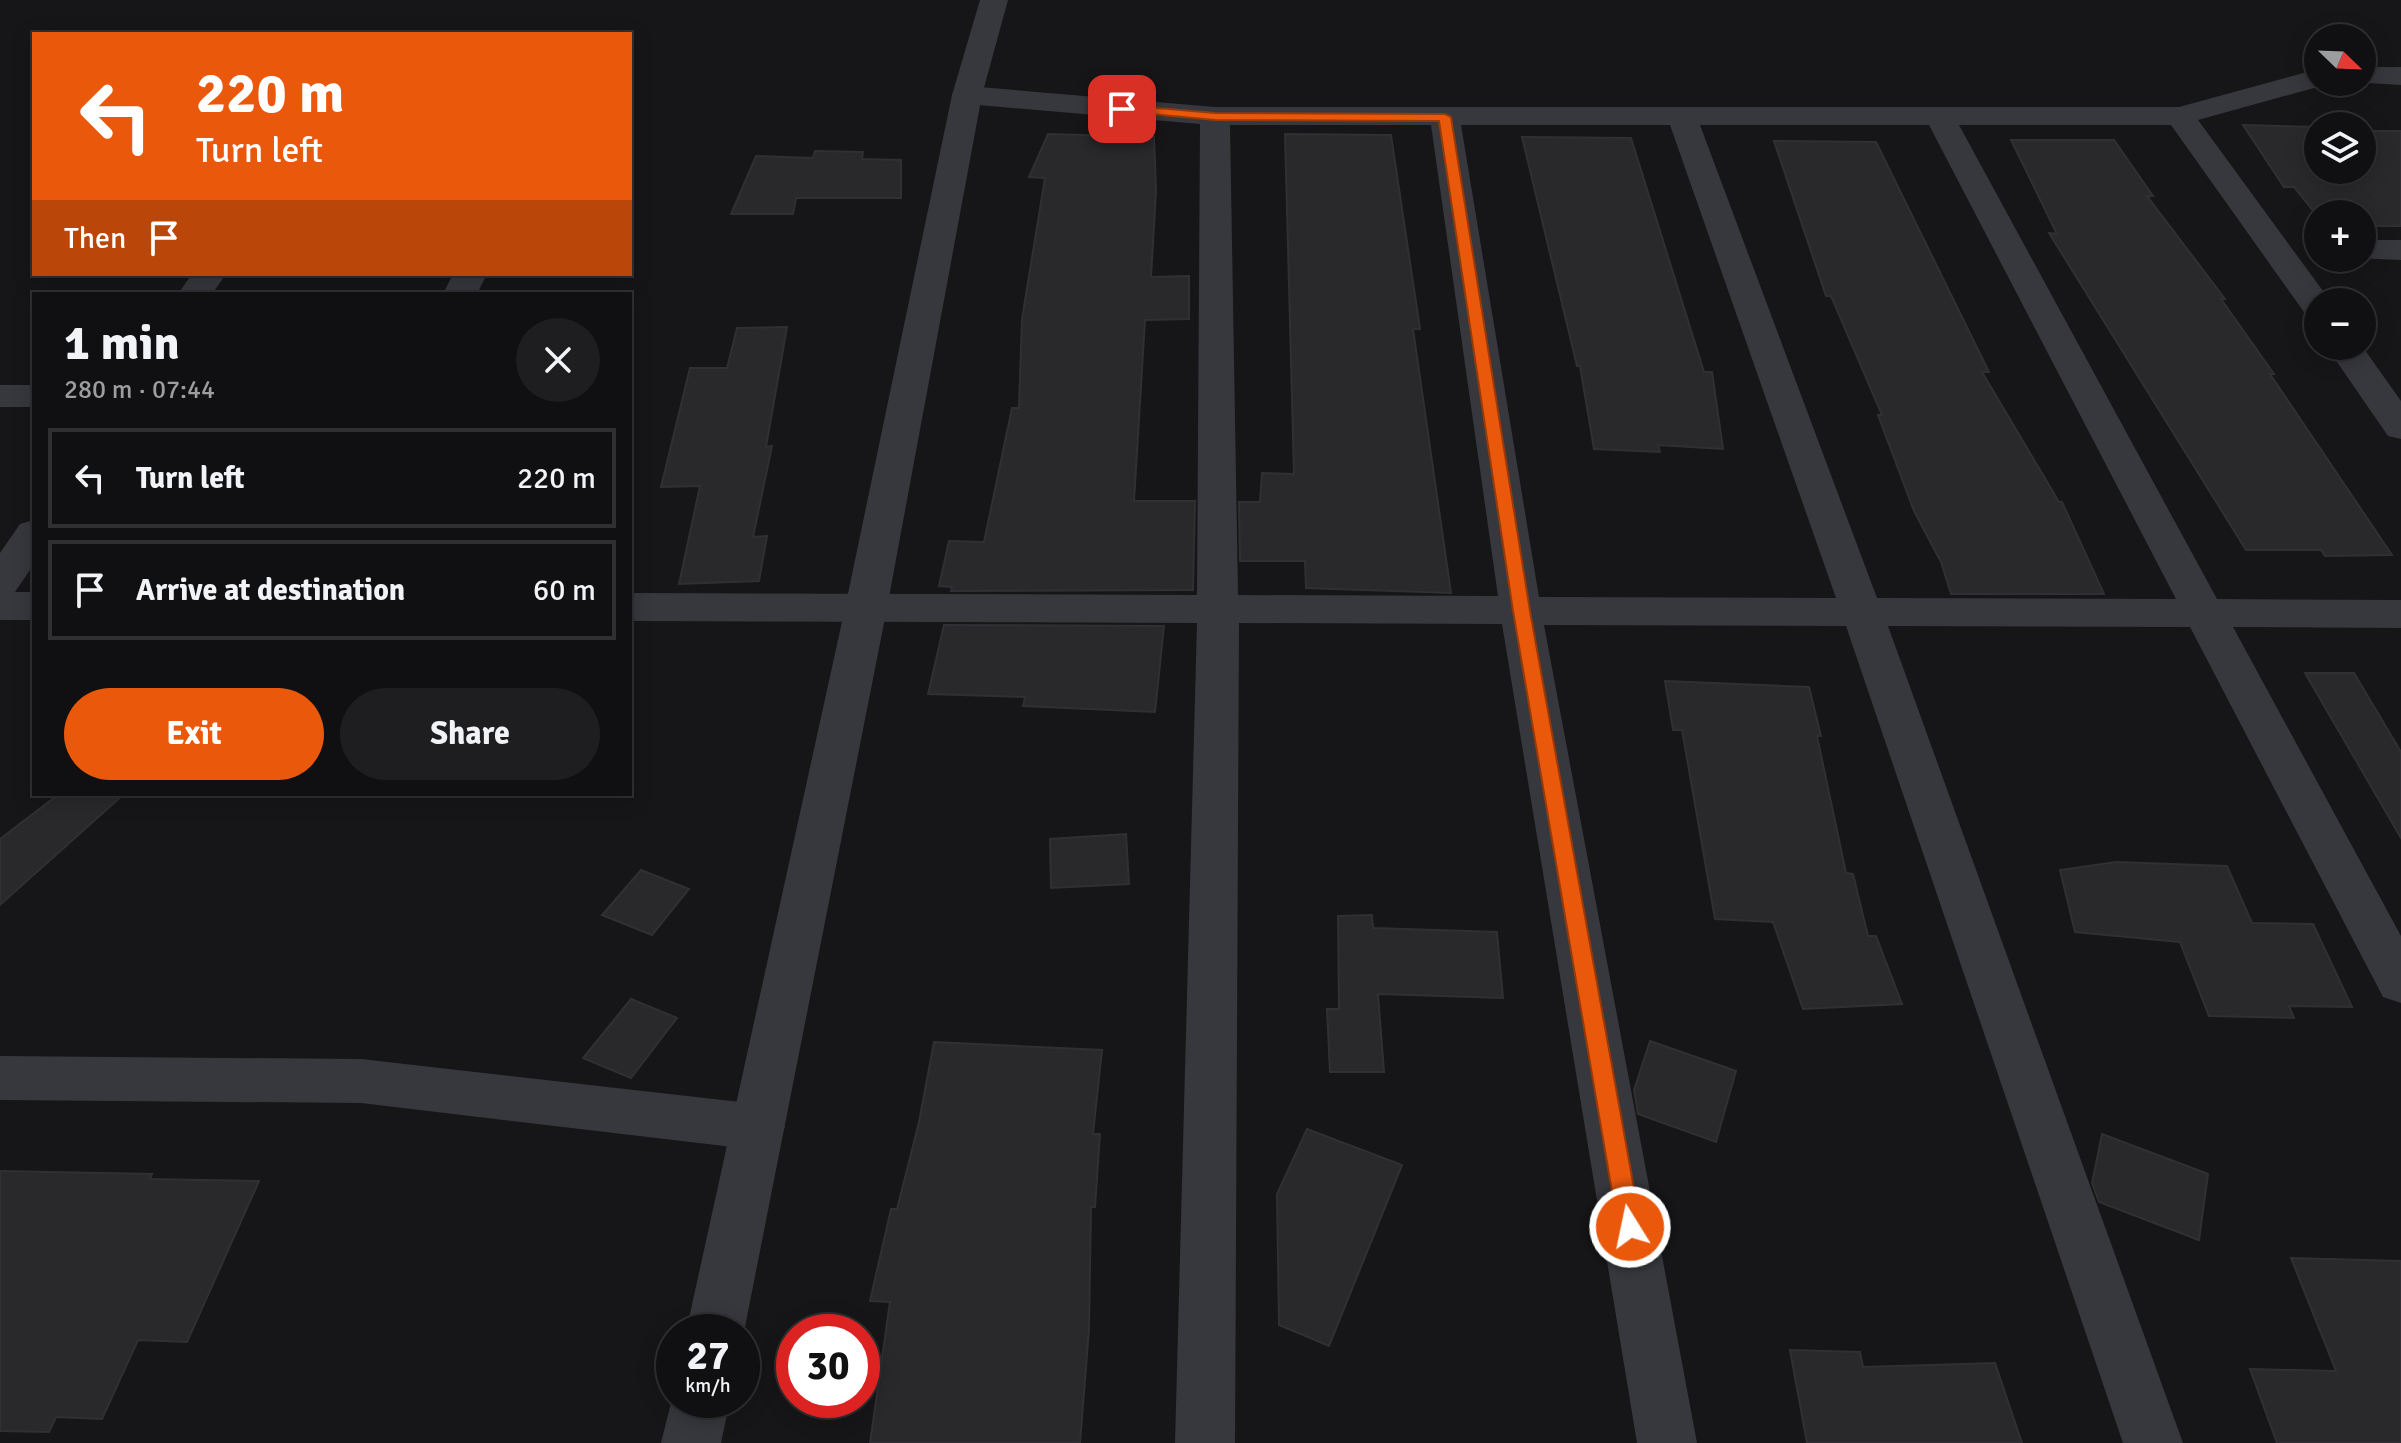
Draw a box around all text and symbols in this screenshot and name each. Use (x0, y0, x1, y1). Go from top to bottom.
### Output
north arrow (2304, 24, 2376, 96)
map controls (2304, 24, 2376, 360)
text: 220 m (196, 59, 344, 128)
icon: left (64, 64, 168, 168)
pin (1088, 75, 1156, 143)
icon: arrive (1100, 87, 1144, 131)
button: layers (2304, 112, 2376, 184)
text: Turn left (196, 128, 323, 173)
button: + (2304, 200, 2376, 272)
icon: arrive (142, 216, 186, 260)
text: Then (64, 220, 126, 257)
button: − (2304, 288, 2376, 360)
text: 1 min (64, 314, 180, 373)
button: close (516, 318, 600, 402)
text: 280 m · 07:44 (64, 374, 215, 406)
icon: left (68, 456, 112, 500)
text: Turn left (136, 460, 245, 497)
text: 220 m (517, 460, 596, 497)
icon: arrive (68, 568, 112, 612)
text: Arrive at destination (136, 572, 405, 609)
text: 60 m (533, 572, 596, 609)
button: Exit (64, 688, 324, 780)
button: Share (340, 688, 600, 780)
position arrow (1588, 1185, 1672, 1269)
speed limit sign: 30 (776, 1314, 880, 1418)
text: 27 (686, 1331, 730, 1381)
text: km/h (685, 1373, 731, 1398)

